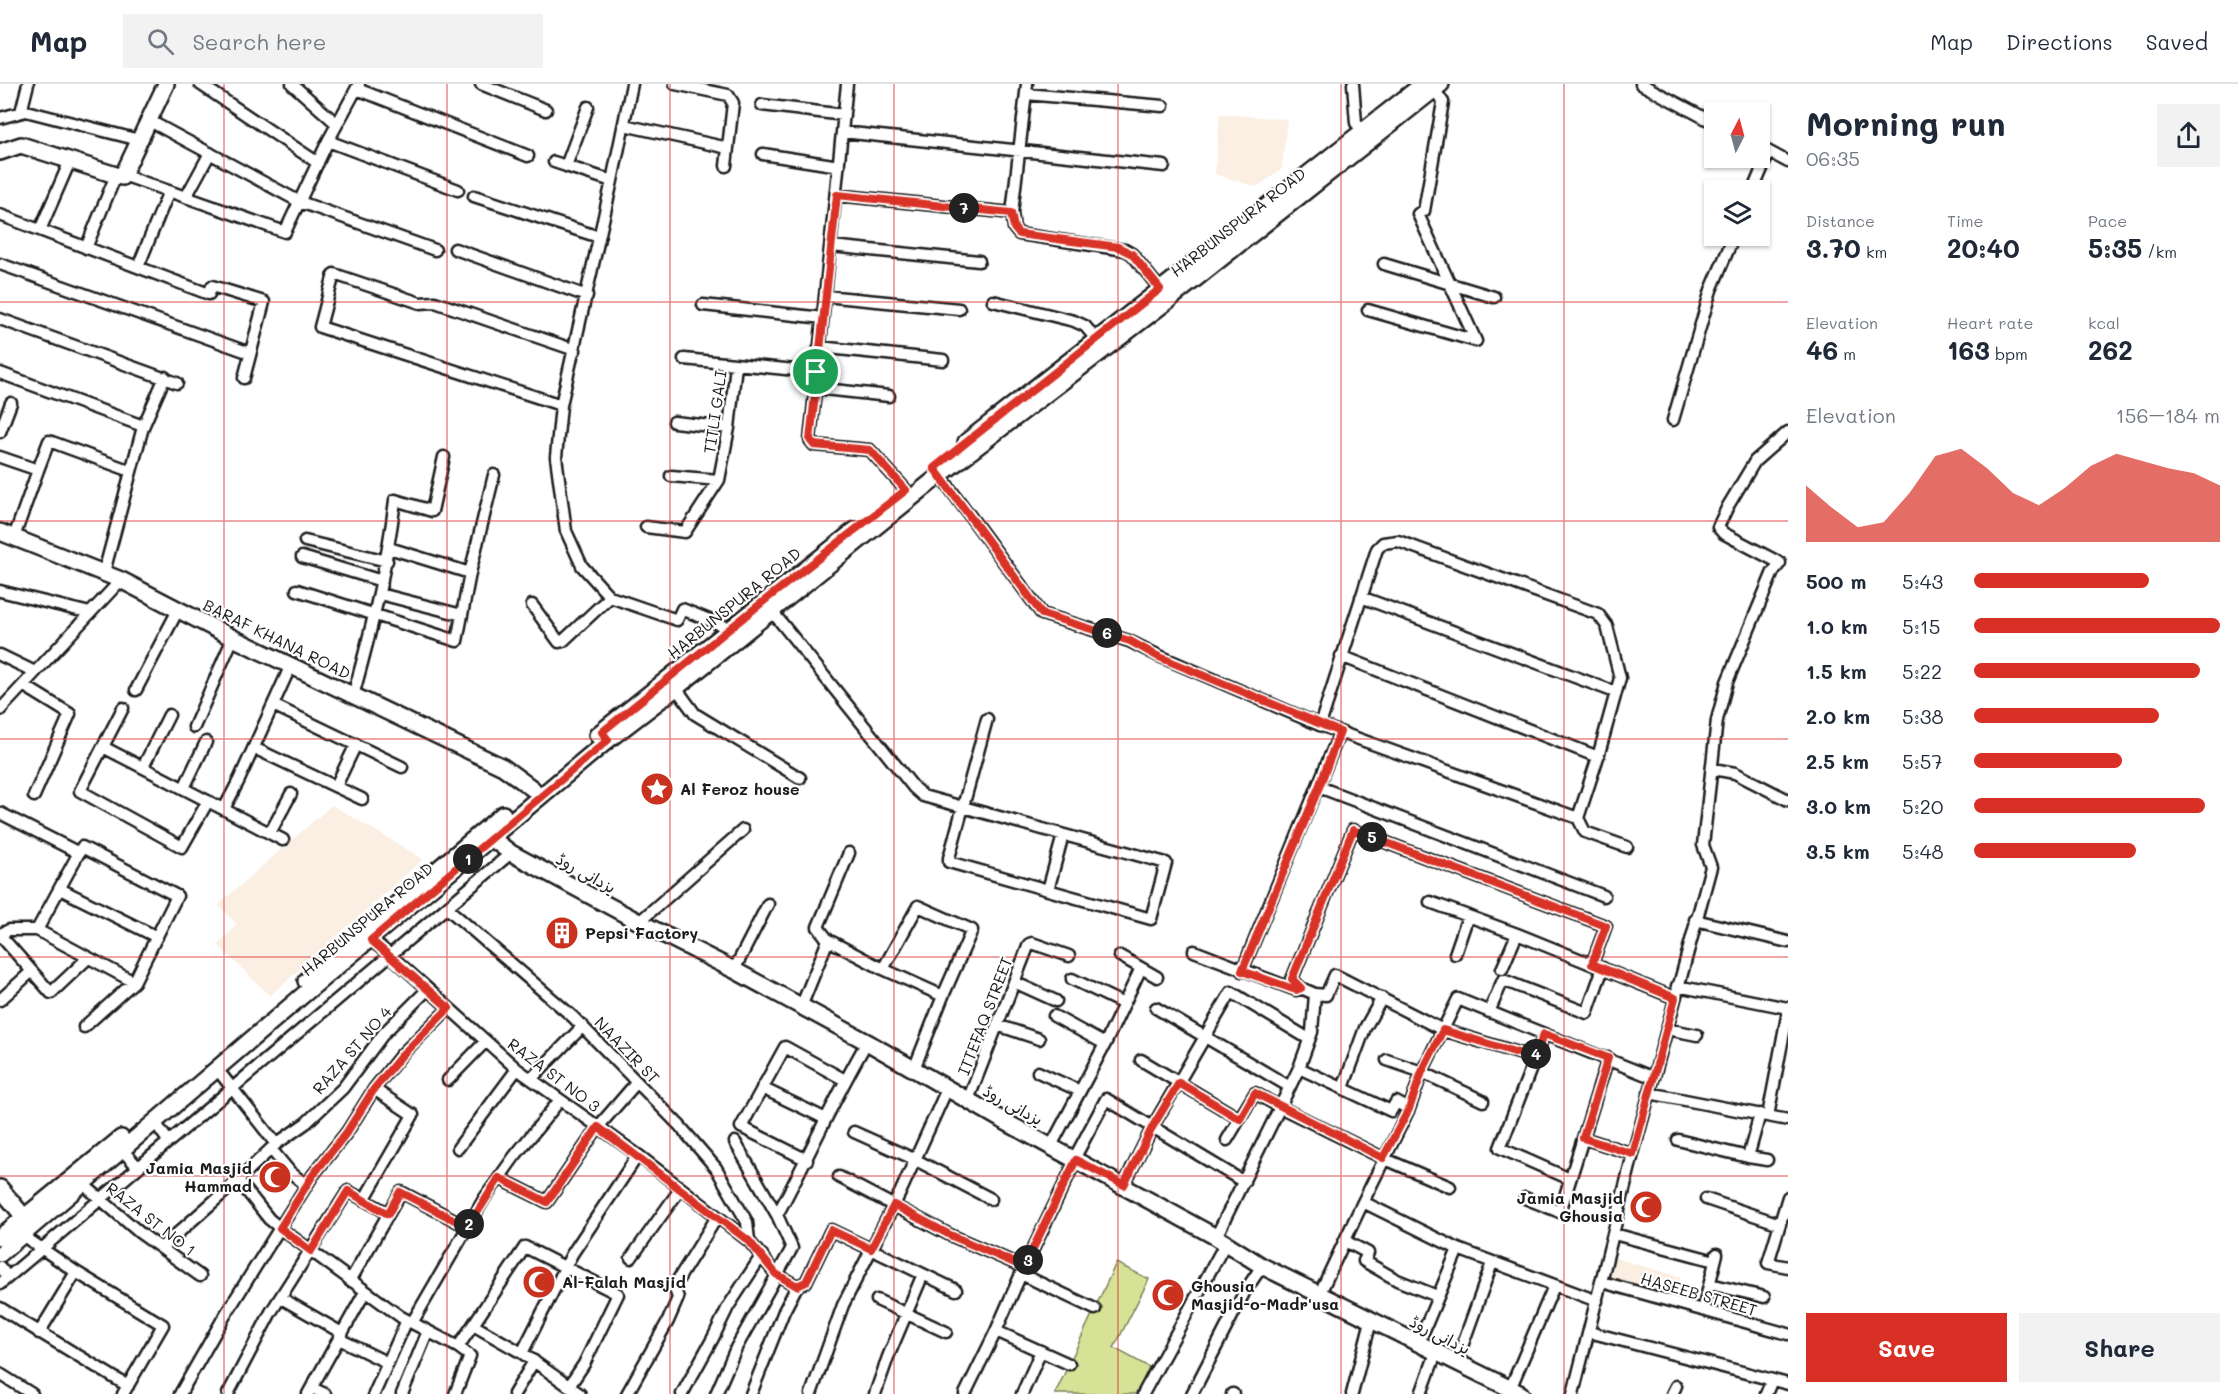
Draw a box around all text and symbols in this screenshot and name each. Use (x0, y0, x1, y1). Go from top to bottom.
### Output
search box (123, 14, 543, 68)
text: Map (30, 23, 87, 59)
icon: search (144, 25, 177, 58)
text: Search here (192, 27, 326, 56)
text: Map (1930, 28, 1973, 55)
text: Directions (2006, 28, 2113, 55)
text: Saved (2146, 28, 2208, 55)
text: Morning run (1806, 101, 2006, 144)
north arrow (1704, 102, 1770, 168)
map controls (1704, 102, 1770, 246)
button: share (2157, 104, 2220, 167)
text: 06:35 (1806, 145, 1860, 171)
street label: HARBUNSPURA ROAD (1166, 162, 1310, 281)
button: layers (1704, 180, 1770, 246)
pin: 7 (949, 193, 979, 223)
text: 7 (960, 197, 968, 218)
text: Distance (1806, 210, 1875, 231)
text: Time (1947, 210, 1983, 231)
text: Pace (2088, 210, 2127, 231)
text: 3.70 (1806, 231, 1861, 265)
text: 20:40 (1947, 231, 2020, 265)
text: 5:35 (2088, 231, 2142, 265)
text: km (1861, 241, 1887, 262)
text: /km (2142, 241, 2177, 262)
text: Elevation (1806, 312, 1878, 333)
text: Heart rate (1947, 312, 2033, 333)
text: kcal (2088, 312, 2120, 333)
text: 46 (1806, 333, 1838, 367)
text: 163 (1947, 333, 1990, 367)
text: 262 (2088, 333, 2133, 367)
text: m (1838, 343, 1856, 364)
text: bpm (1990, 343, 2028, 364)
pin (790, 346, 841, 397)
icon: arrive (799, 355, 832, 388)
street label: TITLI GALI (698, 369, 731, 455)
text: Elevation (1806, 402, 1896, 428)
text: 156–184 m (2116, 402, 2220, 428)
street label: HARBUNSPURA ROAD (663, 542, 805, 663)
text: 500 m (1806, 568, 1866, 594)
text: 5:43 (1902, 568, 1943, 594)
street label: BARAF KHANA ROAD (200, 594, 354, 683)
text: 1.0 km (1806, 613, 1868, 639)
text: 5:15 (1902, 613, 1940, 639)
pin: 6 (1092, 618, 1122, 648)
text: 6 (1102, 622, 1112, 643)
text: 1.5 km (1806, 658, 1867, 684)
text: 5:22 (1902, 658, 1942, 684)
text: 2.0 km (1806, 703, 1870, 729)
text: 5:38 (1902, 703, 1944, 729)
text: 2.5 km (1806, 748, 1869, 774)
text: 5:57 (1902, 748, 1943, 774)
place icon: Al Feroz house (639, 771, 675, 807)
place label: Al Feroz house (680, 778, 800, 799)
text: 3.0 km (1806, 793, 1871, 819)
text: 5:20 (1902, 793, 1943, 819)
pin: 5 (1357, 822, 1387, 852)
text: 5 (1367, 826, 1377, 847)
text: 3.5 km (1806, 838, 1870, 864)
text: 5:48 (1902, 838, 1944, 864)
pin: 1 (453, 844, 483, 874)
text: 1 (464, 848, 472, 869)
street label: یزدانی روڈ (552, 848, 620, 898)
street label: HARBUNSPURA ROAD (296, 857, 437, 980)
building icon: Pepsi Factory (544, 915, 580, 951)
place label: Pepsi Factory (585, 922, 699, 943)
street label: ITTEFAQ STREET (952, 954, 1017, 1078)
street label: RAZA ST NO 4 (308, 1001, 396, 1098)
street label: NAAZIR ST (590, 1012, 665, 1088)
street label: RAZA ST NO 3 (504, 1033, 605, 1116)
pin: 4 (1521, 1039, 1551, 1069)
text: 4 (1531, 1043, 1541, 1064)
street label: یزدانی روڈ (979, 1080, 1047, 1130)
place label: Jamia Masjid Hammad (146, 1157, 252, 1196)
mosque icon: Jamia Masjid Hammad (257, 1159, 293, 1195)
street label: RAZA ST NO 1 (102, 1177, 200, 1260)
place label: Jamia Masjid Ghousia (1517, 1187, 1623, 1226)
mosque icon: Jamia Masjid Ghousia (1628, 1189, 1664, 1225)
pin: 2 (454, 1209, 484, 1239)
text: 2 (465, 1213, 473, 1234)
pin: 3 (1013, 1245, 1043, 1275)
text: 3 (1023, 1249, 1033, 1270)
mosque icon: Al-Falah Masjid (521, 1264, 557, 1300)
street label: HASEEB STREET (1638, 1267, 1760, 1320)
place label: Al-Falah Masjid (562, 1271, 686, 1292)
place label: Ghousia Masjid-o-Madr'usa (1191, 1275, 1339, 1314)
mosque icon: Ghousia Masjid-o-Madr'usa (1150, 1277, 1186, 1313)
street label: یزدانی روڈ (1406, 1310, 1474, 1360)
button: Save (1806, 1313, 2007, 1382)
button: Share (2019, 1313, 2220, 1382)

